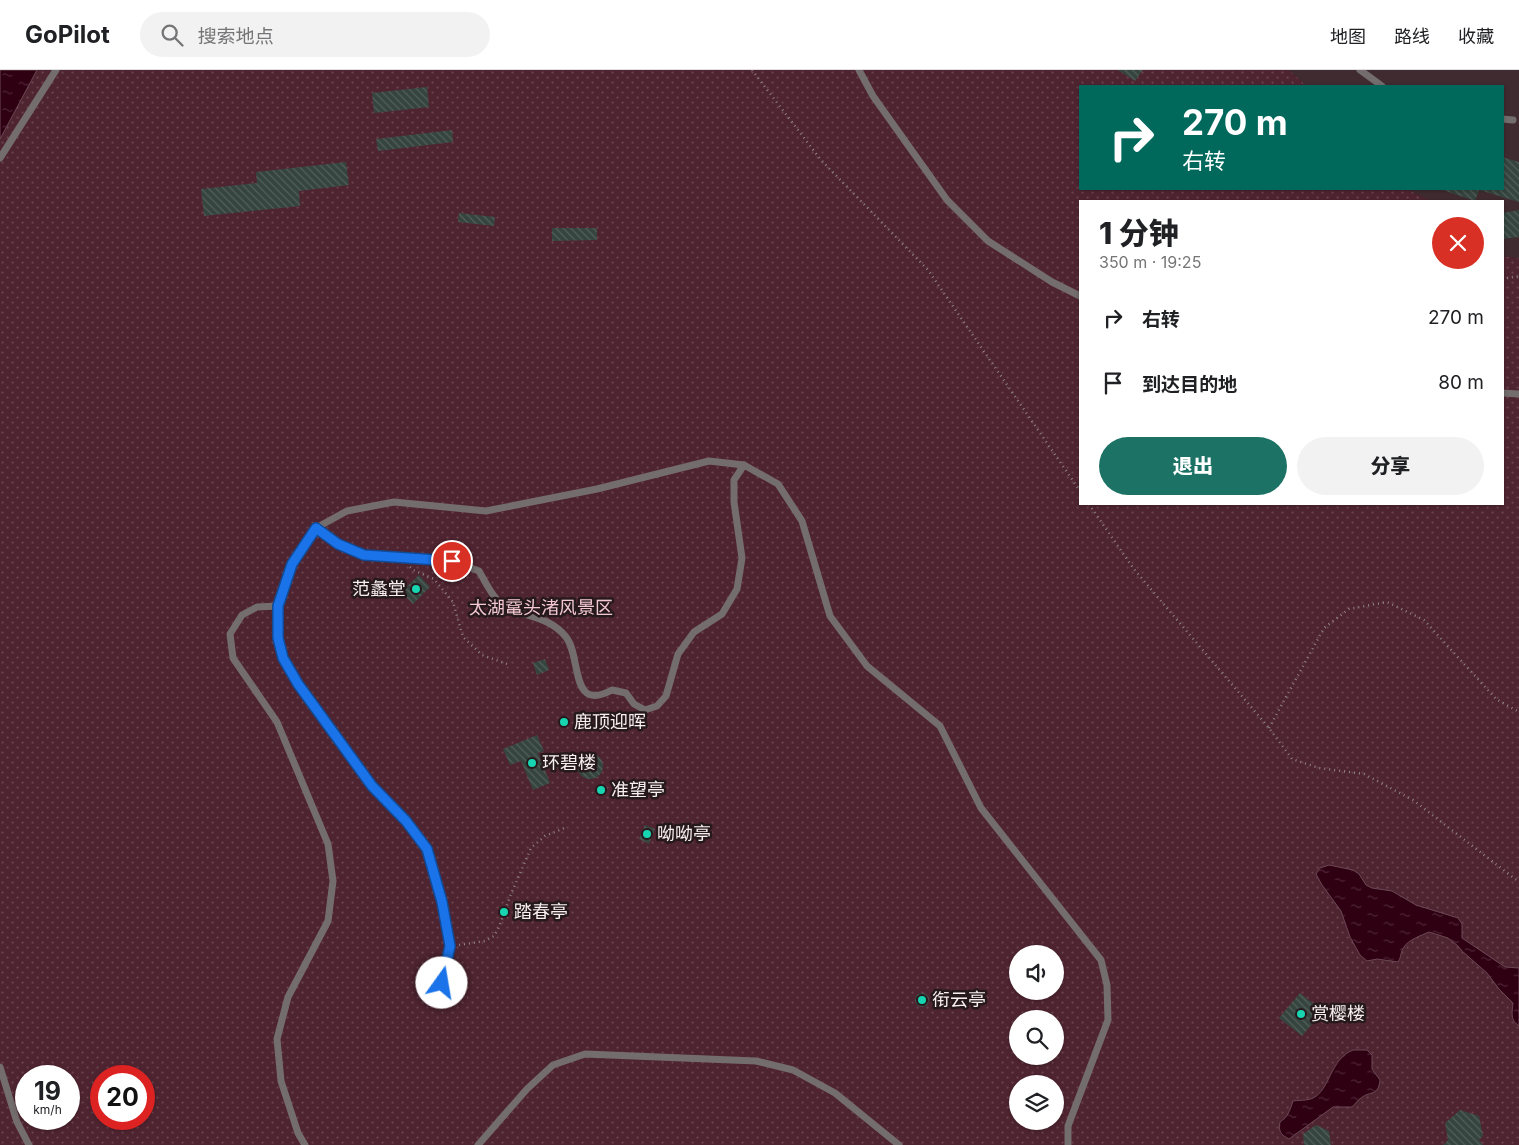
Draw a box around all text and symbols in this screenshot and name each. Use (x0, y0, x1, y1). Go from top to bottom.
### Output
search box (140, 12, 490, 57)
text: GoPilot (25, 20, 110, 49)
icon: search (158, 21, 186, 49)
text: 搜索地点 (198, 25, 274, 48)
text: 地图 (1330, 26, 1366, 47)
text: 路线 (1394, 26, 1430, 47)
text: 收藏 (1458, 26, 1494, 47)
text: 270 m (1182, 101, 1288, 143)
icon: right (1099, 105, 1164, 170)
text: 右转 (1182, 148, 1226, 174)
text: 1 分钟 (1099, 215, 1179, 251)
button: close (1432, 217, 1484, 269)
text: 350 m · 19:25 (1099, 252, 1201, 272)
icon: right (1099, 304, 1127, 332)
text: 270 m (1428, 306, 1484, 329)
text: 右转 (1142, 308, 1180, 331)
icon: arrive (1099, 369, 1127, 397)
text: 80 m (1438, 371, 1484, 394)
text: 到达目的地 (1142, 373, 1237, 396)
button: 退出 (1099, 437, 1287, 495)
button: 分享 (1297, 437, 1484, 495)
pin (431, 540, 473, 582)
icon: arrive (438, 547, 466, 575)
place label: 范蠡堂 (352, 578, 406, 599)
marker: 范蠡堂 (410, 583, 422, 595)
park label: 太湖鼋头渚风景区 (469, 597, 613, 618)
place label: 鹿顶迎晖 (574, 711, 646, 732)
marker: 鹿顶迎晖 (558, 716, 570, 728)
place label: 环碧楼 (542, 752, 596, 773)
marker: 环碧楼 (526, 757, 538, 769)
place label: 准望亭 (611, 779, 665, 800)
marker: 准望亭 (595, 784, 607, 796)
place label: 呦呦亭 (657, 823, 711, 844)
marker: 呦呦亭 (641, 828, 653, 840)
place label: 踏春亭 (514, 901, 568, 922)
marker: 踏春亭 (498, 906, 510, 918)
map controls (1009, 945, 1064, 1130)
button: sound (1009, 945, 1064, 1000)
position arrow (415, 956, 467, 1008)
place label: 衔云亭 (932, 989, 986, 1010)
marker: 衔云亭 (916, 994, 928, 1006)
place label: 赏樱楼 (1311, 1003, 1365, 1024)
marker: 赏樱楼 (1295, 1008, 1307, 1020)
button: search (1009, 1010, 1064, 1065)
speed limit sign: 20 (90, 1065, 155, 1130)
button: layers (1009, 1075, 1064, 1130)
text: 19 (34, 1076, 61, 1106)
text: km/h (33, 1102, 62, 1117)

